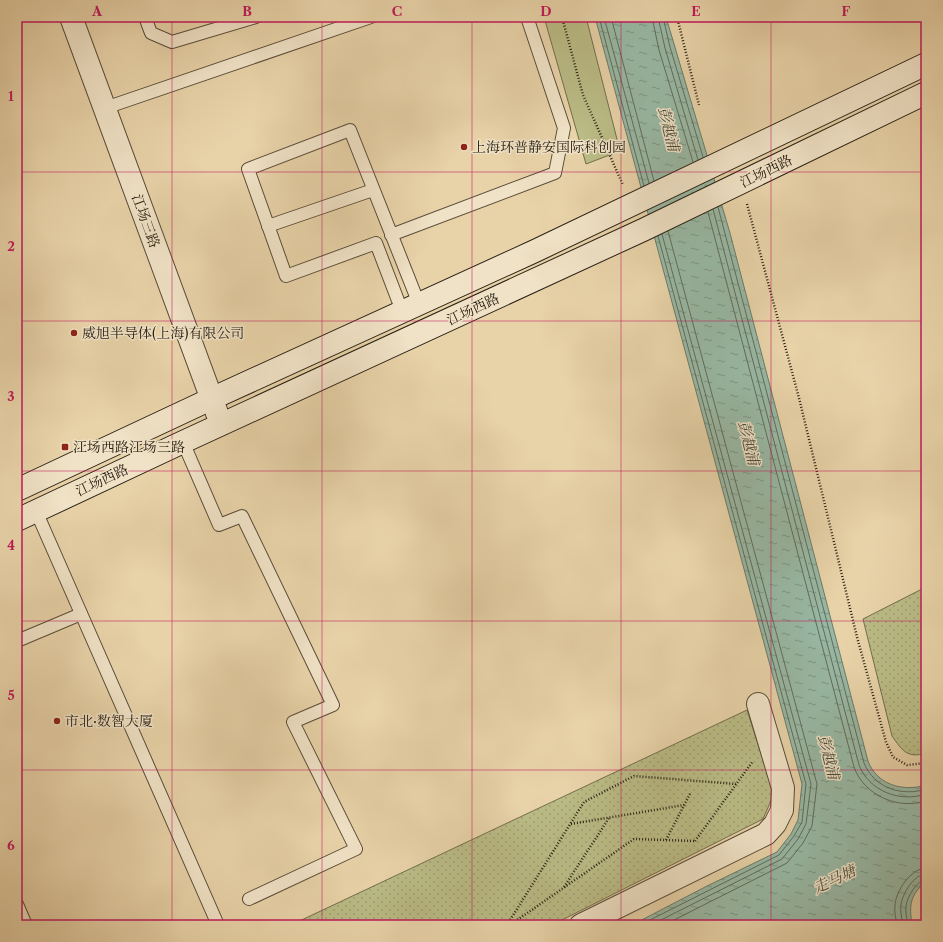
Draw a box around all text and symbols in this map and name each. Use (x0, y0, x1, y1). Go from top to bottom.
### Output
text: A (91, 3, 103, 19)
text: B (242, 3, 252, 19)
text: C (392, 3, 402, 19)
text: D (540, 3, 552, 19)
text: E (691, 3, 701, 19)
text: F (842, 3, 851, 19)
text: 1 (8, 88, 14, 104)
water label: 彭越浦 (654, 105, 684, 156)
place label: 上海环普静安国际科创园 (472, 138, 626, 156)
marker: 上海环普静安国际科创园 (459, 142, 469, 152)
street label: 江场西路 (737, 151, 795, 191)
street label: 江场三路 (128, 192, 164, 250)
text: 2 (7, 238, 15, 254)
street label: 江场西路 (444, 289, 502, 329)
place label: 威旭半导体(上海)有限公司 (82, 324, 245, 342)
marker: 威旭半导体(上海)有限公司 (69, 328, 79, 338)
text: 3 (7, 388, 15, 404)
water label: 彭越浦 (734, 419, 764, 470)
place label: 江场西路江场三路 (73, 438, 185, 456)
marker: 江场西路江场三路 (60, 442, 70, 452)
street label: 江场西路 (73, 460, 131, 500)
text: 4 (7, 537, 15, 553)
text: 5 (7, 687, 15, 703)
place label: 市北·数智大厦 (65, 712, 153, 730)
marker: 市北·数智大厦 (52, 716, 62, 726)
water label: 彭越浦 (814, 733, 844, 784)
text: 6 (7, 837, 15, 853)
water label: 走马塘 (810, 860, 860, 897)

